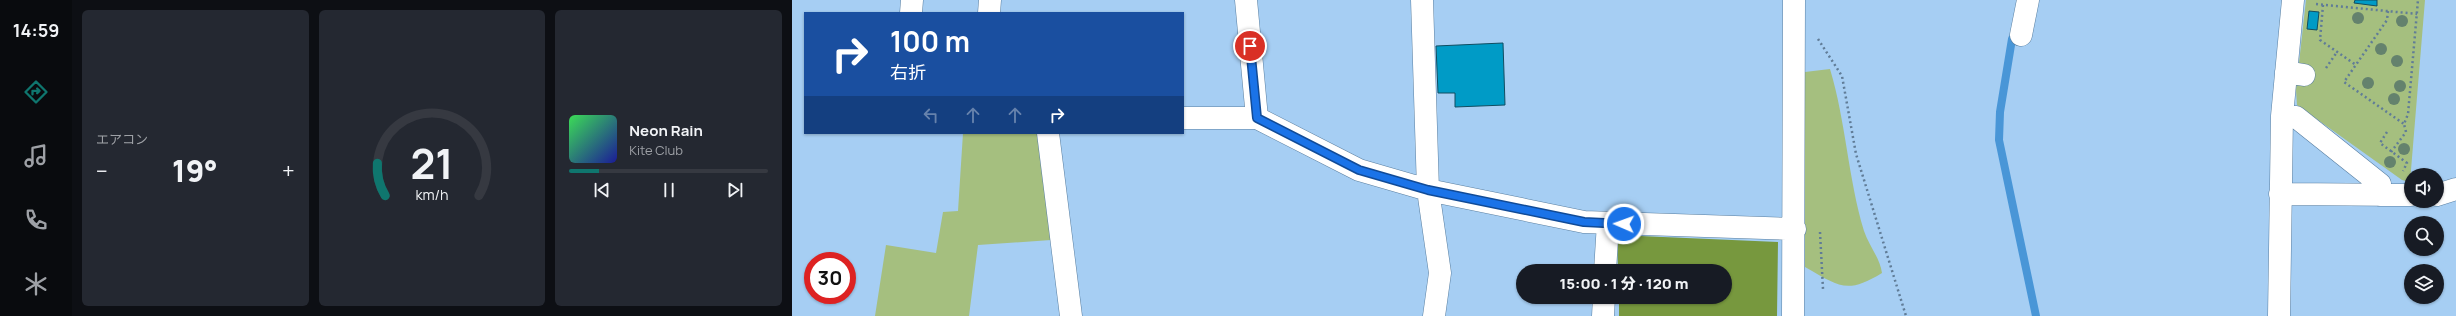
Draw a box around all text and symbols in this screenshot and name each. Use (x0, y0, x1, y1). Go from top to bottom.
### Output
text: 14:59 (13, 18, 59, 42)
text: 100 m (890, 22, 970, 60)
icon: right (824, 28, 876, 80)
pin (1233, 29, 1267, 63)
icon: arrive (1239, 35, 1261, 57)
text: 右折 (890, 60, 926, 84)
icon: directions (22, 78, 50, 106)
icon: left (920, 104, 942, 126)
icon: ahead (962, 104, 984, 126)
icon: ahead (1004, 104, 1026, 126)
icon: right (1046, 104, 1068, 126)
text: Neon Rain (629, 120, 703, 141)
text: エアコン (96, 130, 148, 148)
text: 21 (410, 135, 453, 191)
text: Kite Club (629, 141, 683, 159)
icon: music (22, 142, 50, 170)
text: 19° (172, 150, 218, 191)
text: − (96, 156, 108, 186)
text: + (282, 156, 295, 186)
map controls (2404, 168, 2444, 304)
button: sound (2404, 168, 2444, 208)
icon: previous (591, 179, 613, 201)
icon: pause (658, 179, 680, 201)
icon: next (724, 179, 746, 201)
text: km/h (415, 185, 449, 204)
position arrow (1603, 203, 1645, 245)
icon: phone (22, 206, 50, 234)
button: search (2404, 216, 2444, 256)
speed limit sign: 30 (804, 252, 856, 304)
button: layers (2404, 264, 2444, 304)
icon: climate (22, 270, 50, 298)
text: 15:00 · 1 分 · 120 m (1559, 273, 1689, 294)

